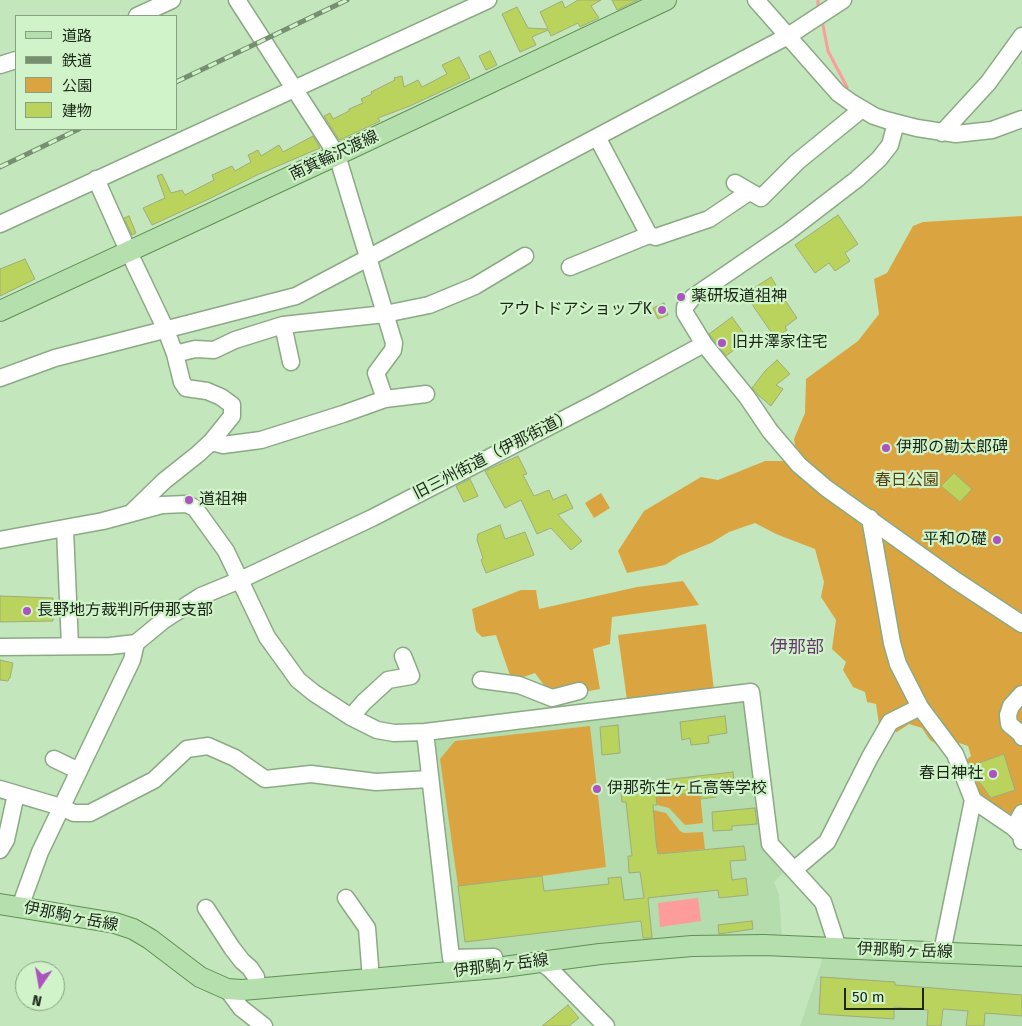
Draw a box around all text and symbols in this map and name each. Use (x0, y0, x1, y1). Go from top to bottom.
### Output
legend (15, 15, 178, 130)
text: 道路 (62, 27, 92, 45)
text: 鉄道 (62, 52, 92, 70)
text: 公園 (62, 77, 92, 95)
text: 建物 (62, 102, 92, 120)
street label: 南箕輪沢渡線 (286, 127, 382, 185)
place label: 薬研坂道祖神 (691, 287, 787, 307)
marker: 薬研坂道祖神 (675, 291, 687, 303)
place label: アウトドアショップK (499, 300, 652, 320)
marker: アウトドアショップK (656, 304, 668, 316)
place label: 旧井澤家住宅 (732, 333, 828, 353)
marker: 旧井澤家住宅 (716, 337, 728, 349)
street label: 旧三州街道（伊那街道） (410, 406, 576, 504)
place label: 伊那の勘太郎碑 (896, 438, 1008, 458)
marker: 伊那の勘太郎碑 (880, 442, 892, 454)
park label: 春日公園 (875, 471, 939, 491)
place label: 道祖神 (199, 490, 247, 510)
marker: 道祖神 (183, 494, 195, 506)
place label: 平和の礎 (923, 530, 987, 550)
marker: 平和の礎 (991, 534, 1003, 546)
place label: 長野地方裁判所伊那支部 (37, 601, 213, 621)
marker: 長野地方裁判所伊那支部 (21, 605, 33, 617)
district label: 伊那部 (770, 637, 824, 659)
place label: 春日神社 (919, 764, 983, 784)
marker: 春日神社 (987, 768, 999, 780)
place label: 伊那弥生ヶ丘高等学校 (607, 779, 767, 799)
marker: 伊那弥生ヶ丘高等学校 (591, 783, 603, 795)
street label: 伊那駒ヶ岳線 (22, 898, 120, 936)
street label: 伊那駒ヶ岳線 (857, 940, 953, 962)
street label: 伊那駒ヶ岳線 (452, 951, 550, 981)
north arrow (15, 961, 65, 1011)
scale bar (847, 978, 927, 1010)
text: 50 m (852, 988, 885, 1006)
text: N (31, 991, 43, 1009)

